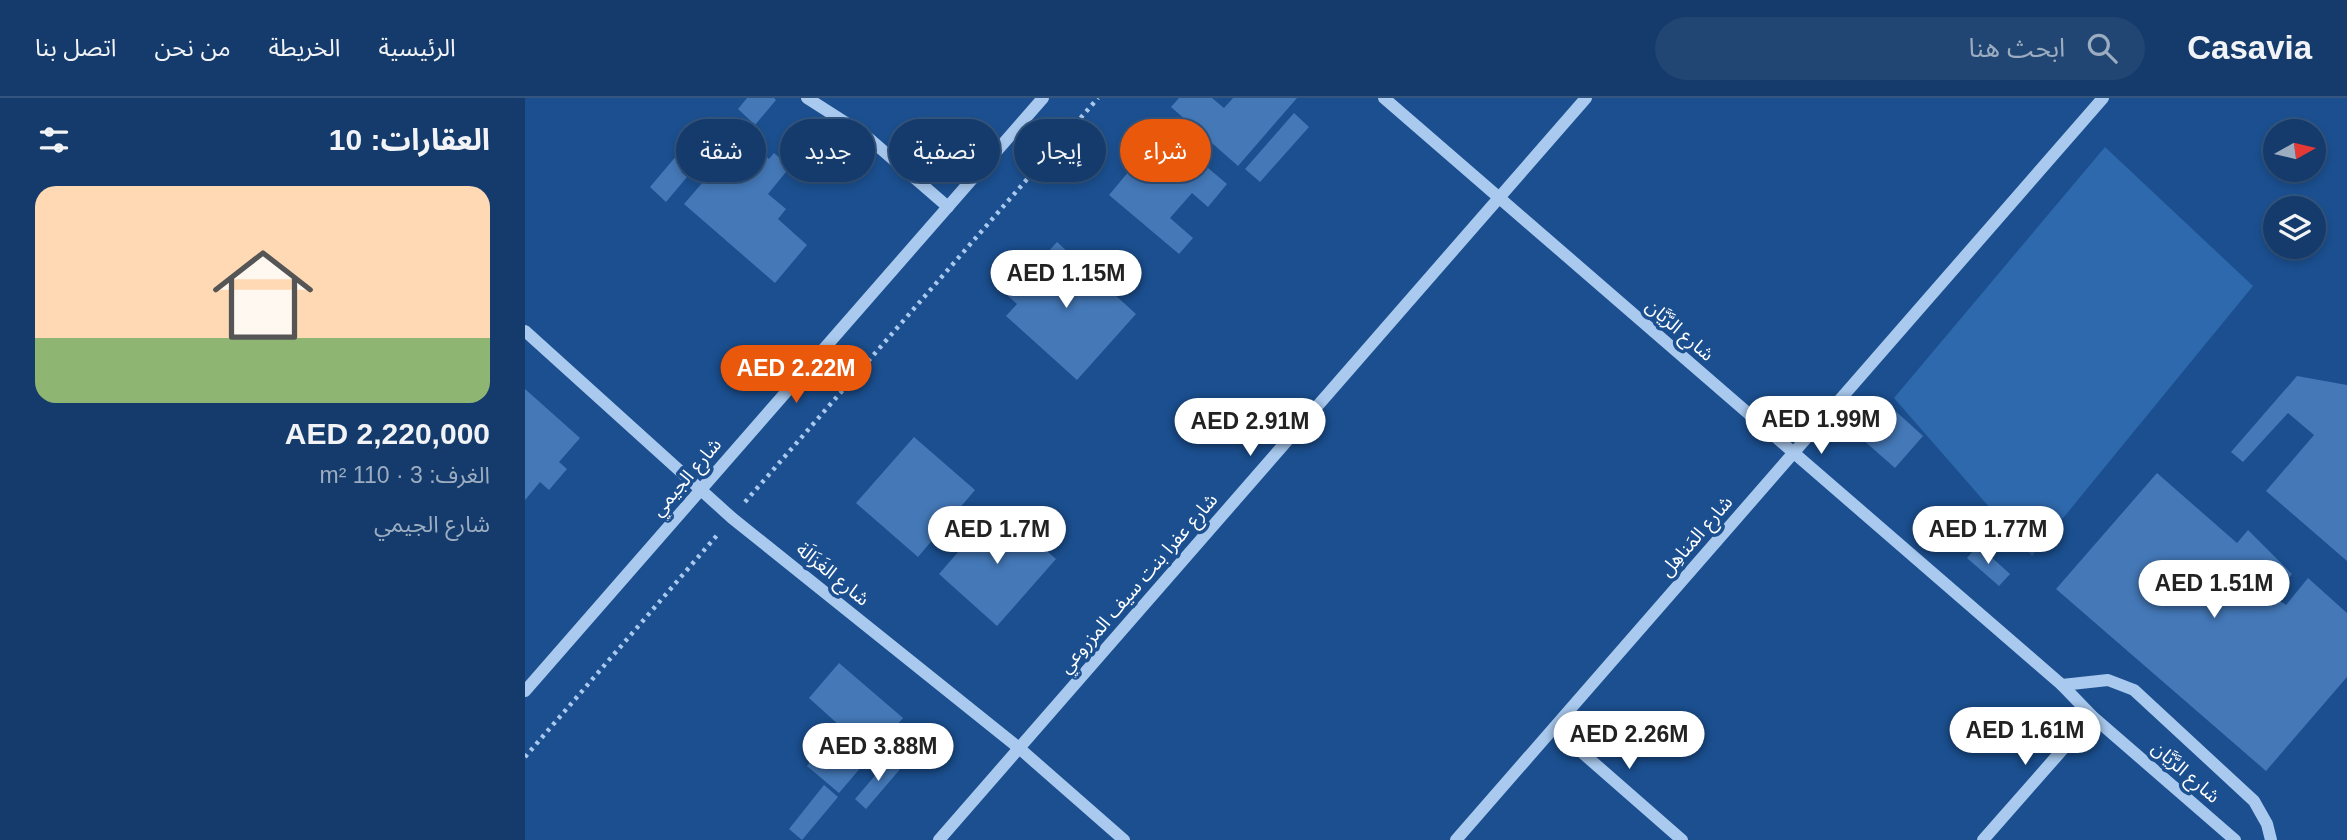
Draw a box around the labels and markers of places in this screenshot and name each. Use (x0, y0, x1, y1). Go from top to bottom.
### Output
pin: AED 1.15M (986, 250, 1146, 310)
pin: AED 2.22M (716, 345, 876, 405)
pin: AED 1.99M (1741, 396, 1901, 456)
pin: AED 2.91M (1170, 398, 1330, 458)
pin: AED 1.7M (925, 506, 1069, 566)
pin: AED 1.77M (1908, 506, 2068, 566)
pin: AED 1.51M (2134, 560, 2294, 620)
pin: AED 1.61M (1945, 708, 2105, 767)
pin: AED 2.26M (1549, 712, 1709, 771)
pin: AED 3.88M (798, 724, 958, 783)

